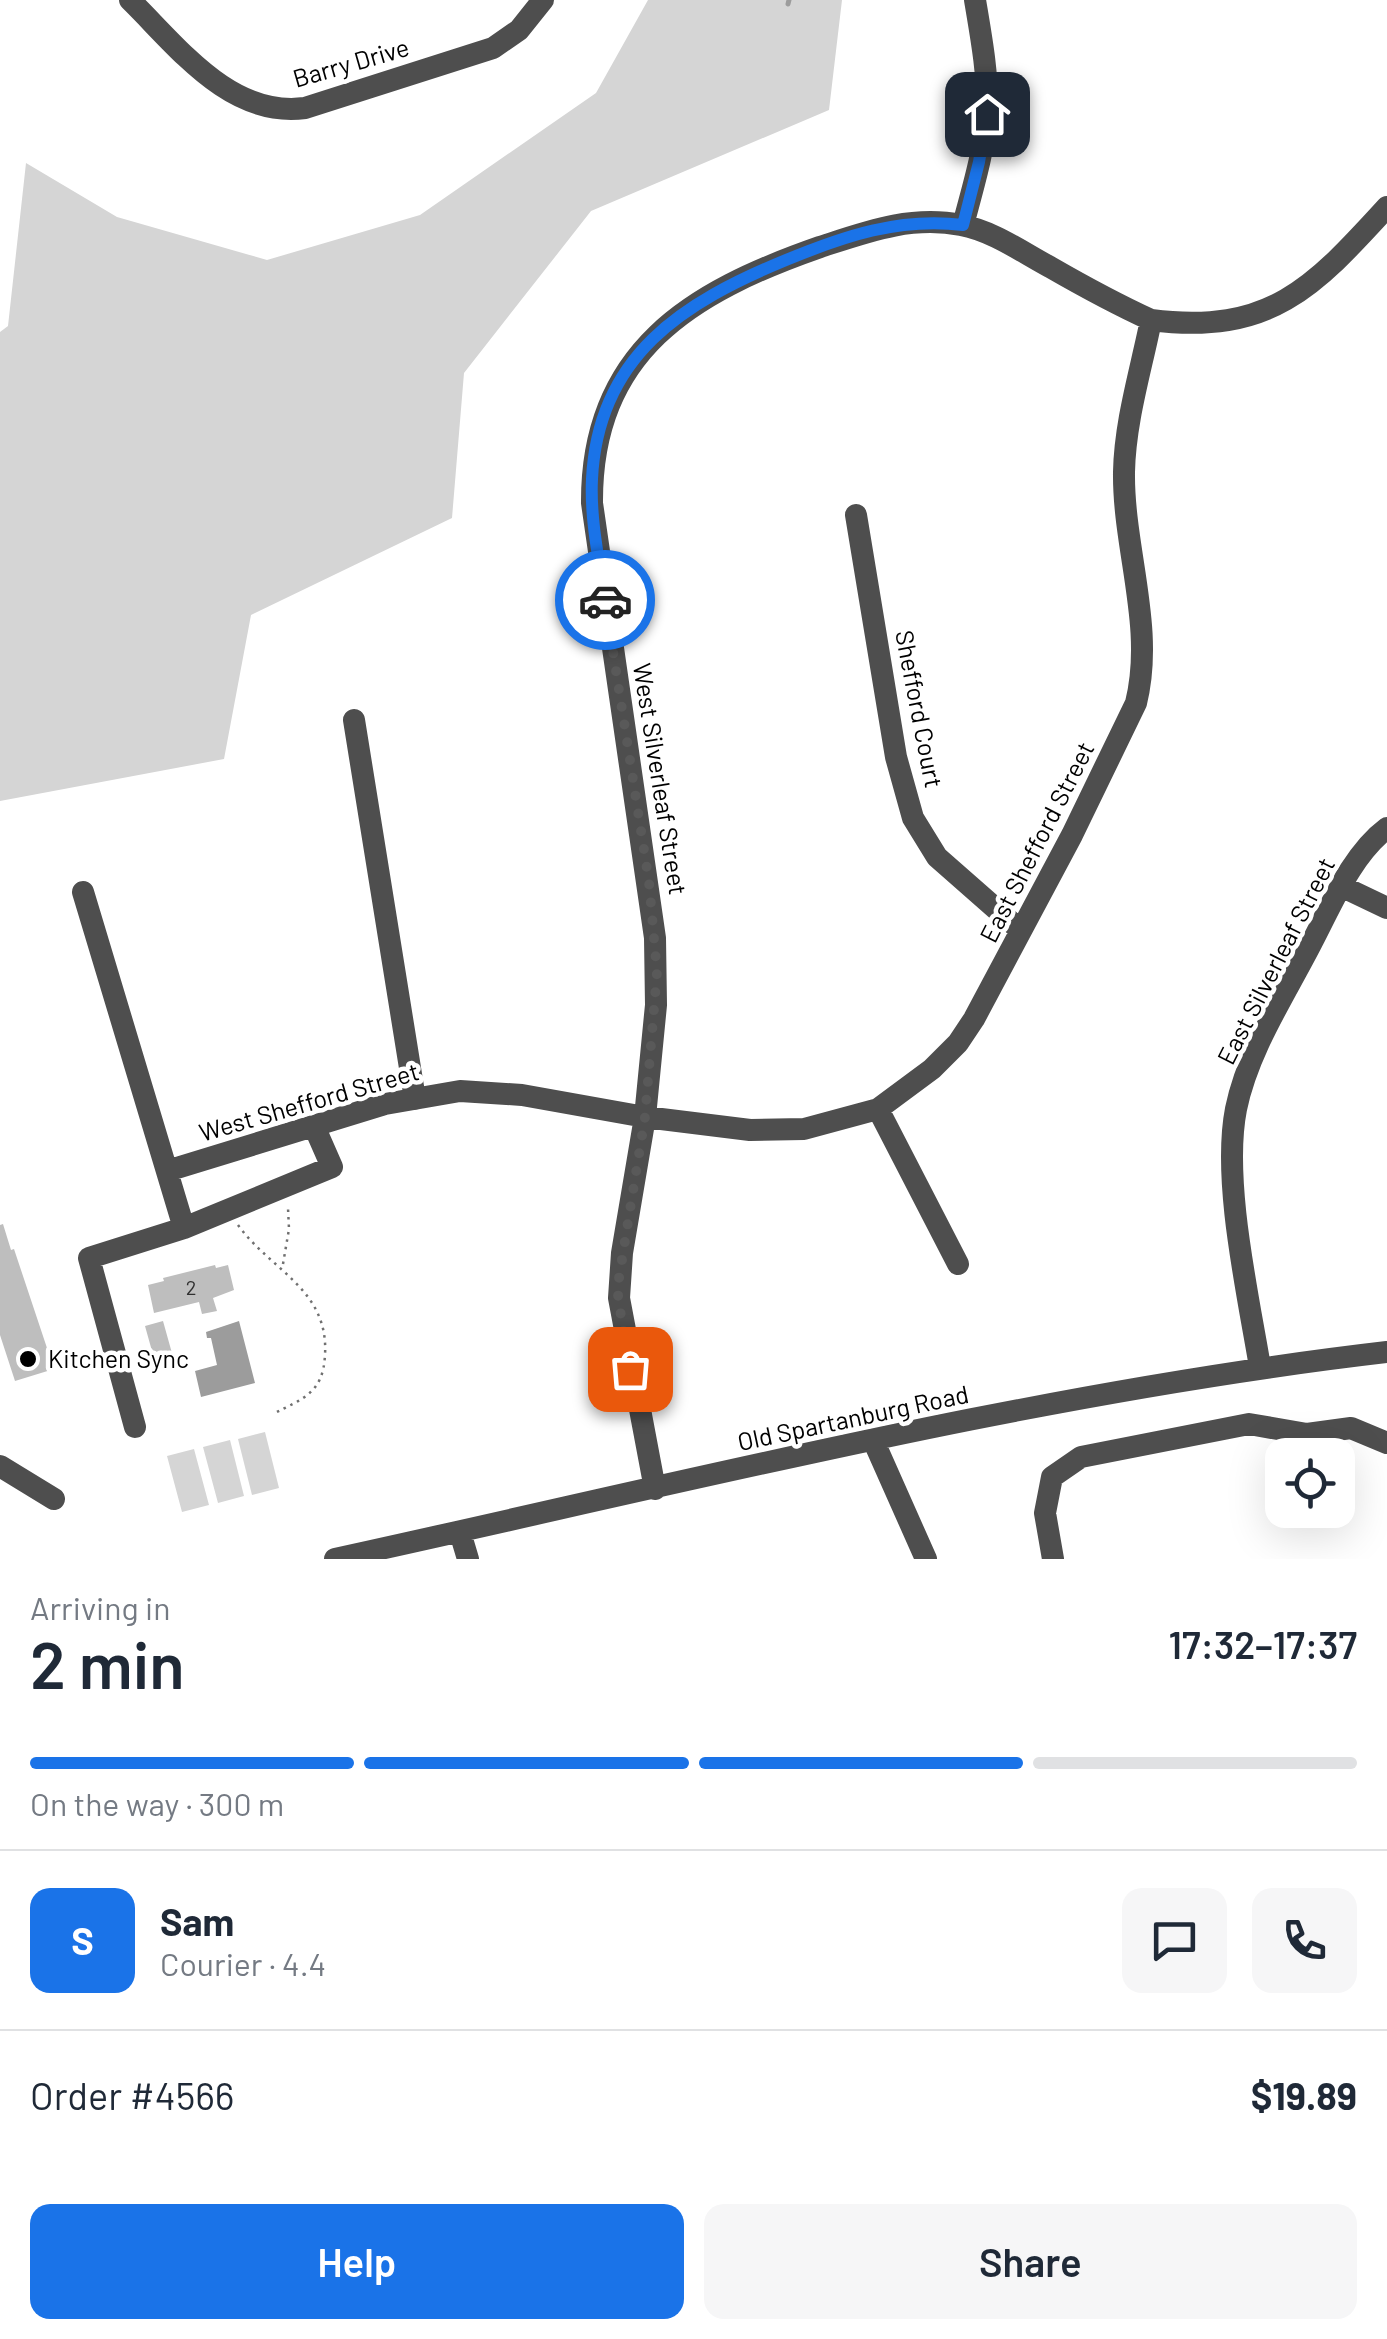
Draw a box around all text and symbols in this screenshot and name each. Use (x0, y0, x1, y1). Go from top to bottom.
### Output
street label: Barry Drive (289, 31, 412, 93)
pin (945, 72, 1030, 157)
icon: home (960, 87, 1015, 142)
courier (555, 550, 655, 650)
icon: car (578, 573, 633, 628)
street label: Shefford Court (890, 628, 950, 790)
street label: West Silverleaf Street (628, 661, 694, 897)
street label: East Shefford Street (973, 736, 1100, 947)
street label: East Silverleaf Street (1210, 852, 1340, 1069)
street label: West Shefford Street (195, 1055, 422, 1147)
house number: 2 (186, 1275, 196, 1299)
pin (588, 1327, 673, 1412)
icon: bag (603, 1342, 658, 1397)
place label: Kitchen Sync (48, 1343, 189, 1373)
marker: Kitchen Sync (17, 1348, 39, 1370)
street label: Old Spartanburg Road (735, 1378, 971, 1456)
map controls (1265, 1438, 1355, 1528)
button: locate (1265, 1438, 1355, 1528)
text: Arriving in (30, 1588, 170, 1626)
text: 17:32–17:37 (1169, 1621, 1357, 1667)
text: 2 min (30, 1624, 185, 1702)
text: On the way · 300 m (30, 1784, 284, 1822)
button: chat (1122, 1888, 1227, 1993)
button: phone (1252, 1888, 1357, 1993)
text: Sam (160, 1898, 234, 1944)
text: S (71, 1917, 94, 1963)
text: Courier · 4.4 (160, 1944, 326, 1982)
text: Order #4566 (30, 2072, 234, 2118)
text: $19.89 (1251, 2072, 1357, 2118)
button: Help (30, 2204, 684, 2319)
button: Share (704, 2204, 1357, 2319)

